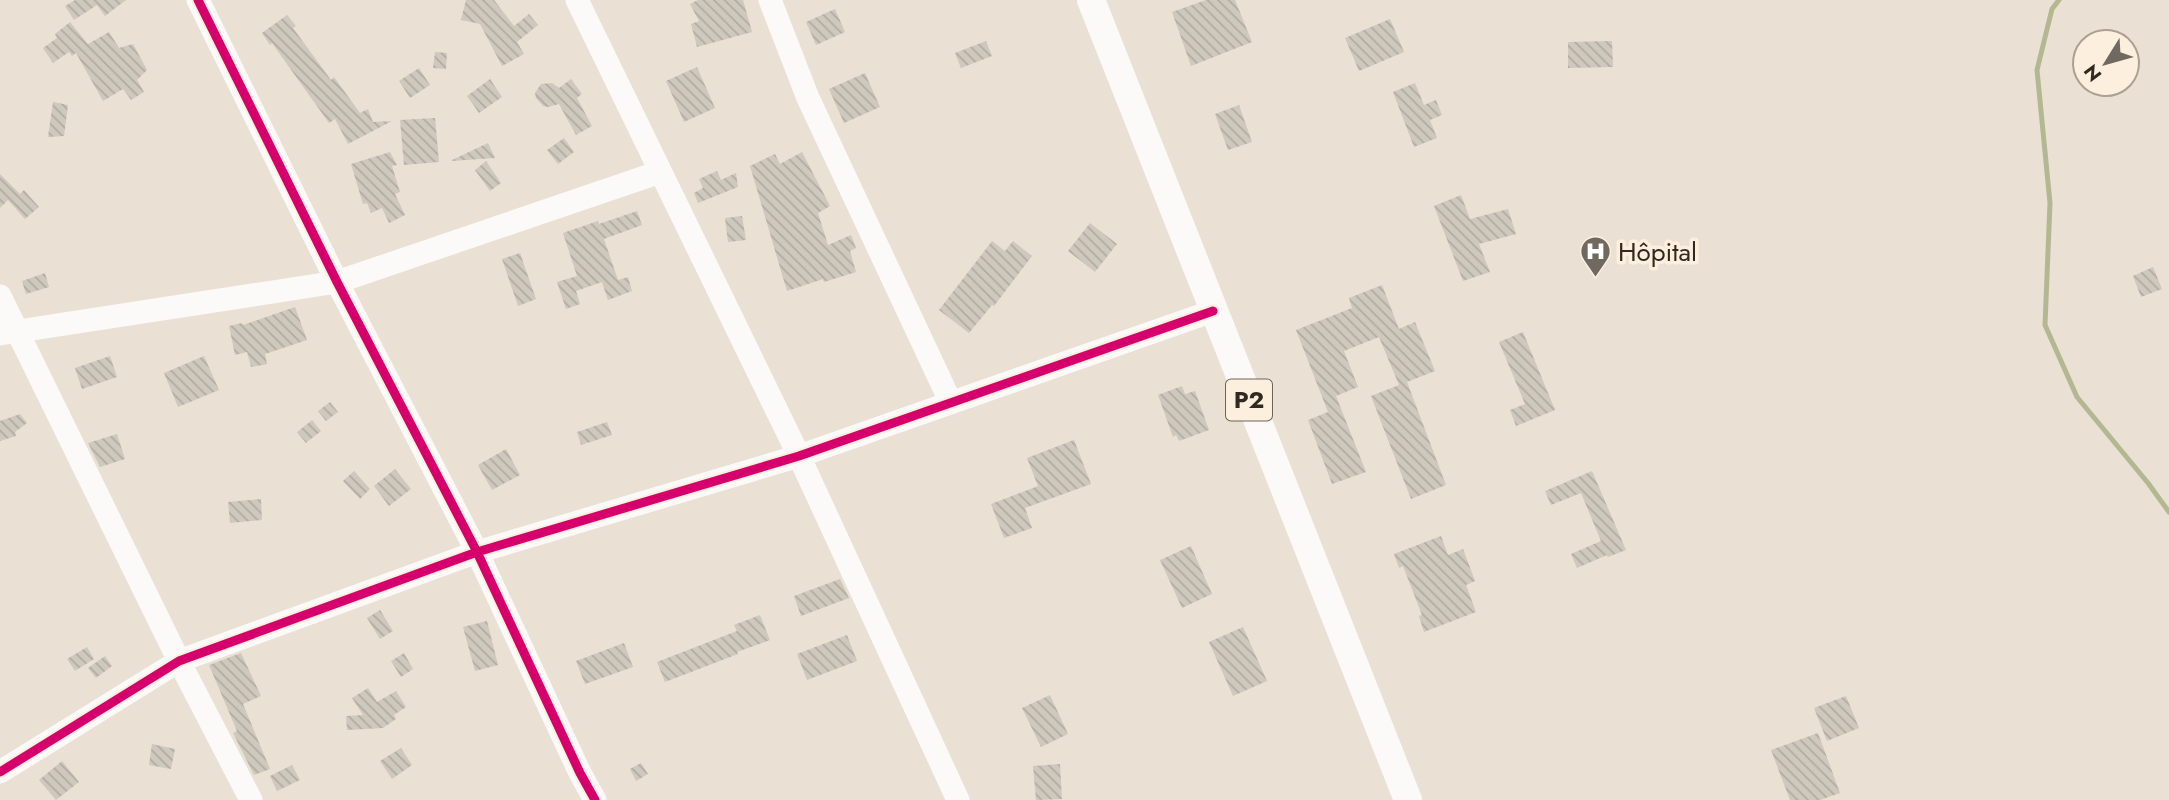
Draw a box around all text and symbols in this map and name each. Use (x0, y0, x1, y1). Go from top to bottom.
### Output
north arrow (2071, 28, 2141, 98)
text: N (2077, 59, 2108, 87)
place label: Hôpital (1618, 233, 1697, 271)
hospital icon: Hôpital (1578, 235, 1612, 279)
road number: P2 (1226, 380, 1272, 421)

